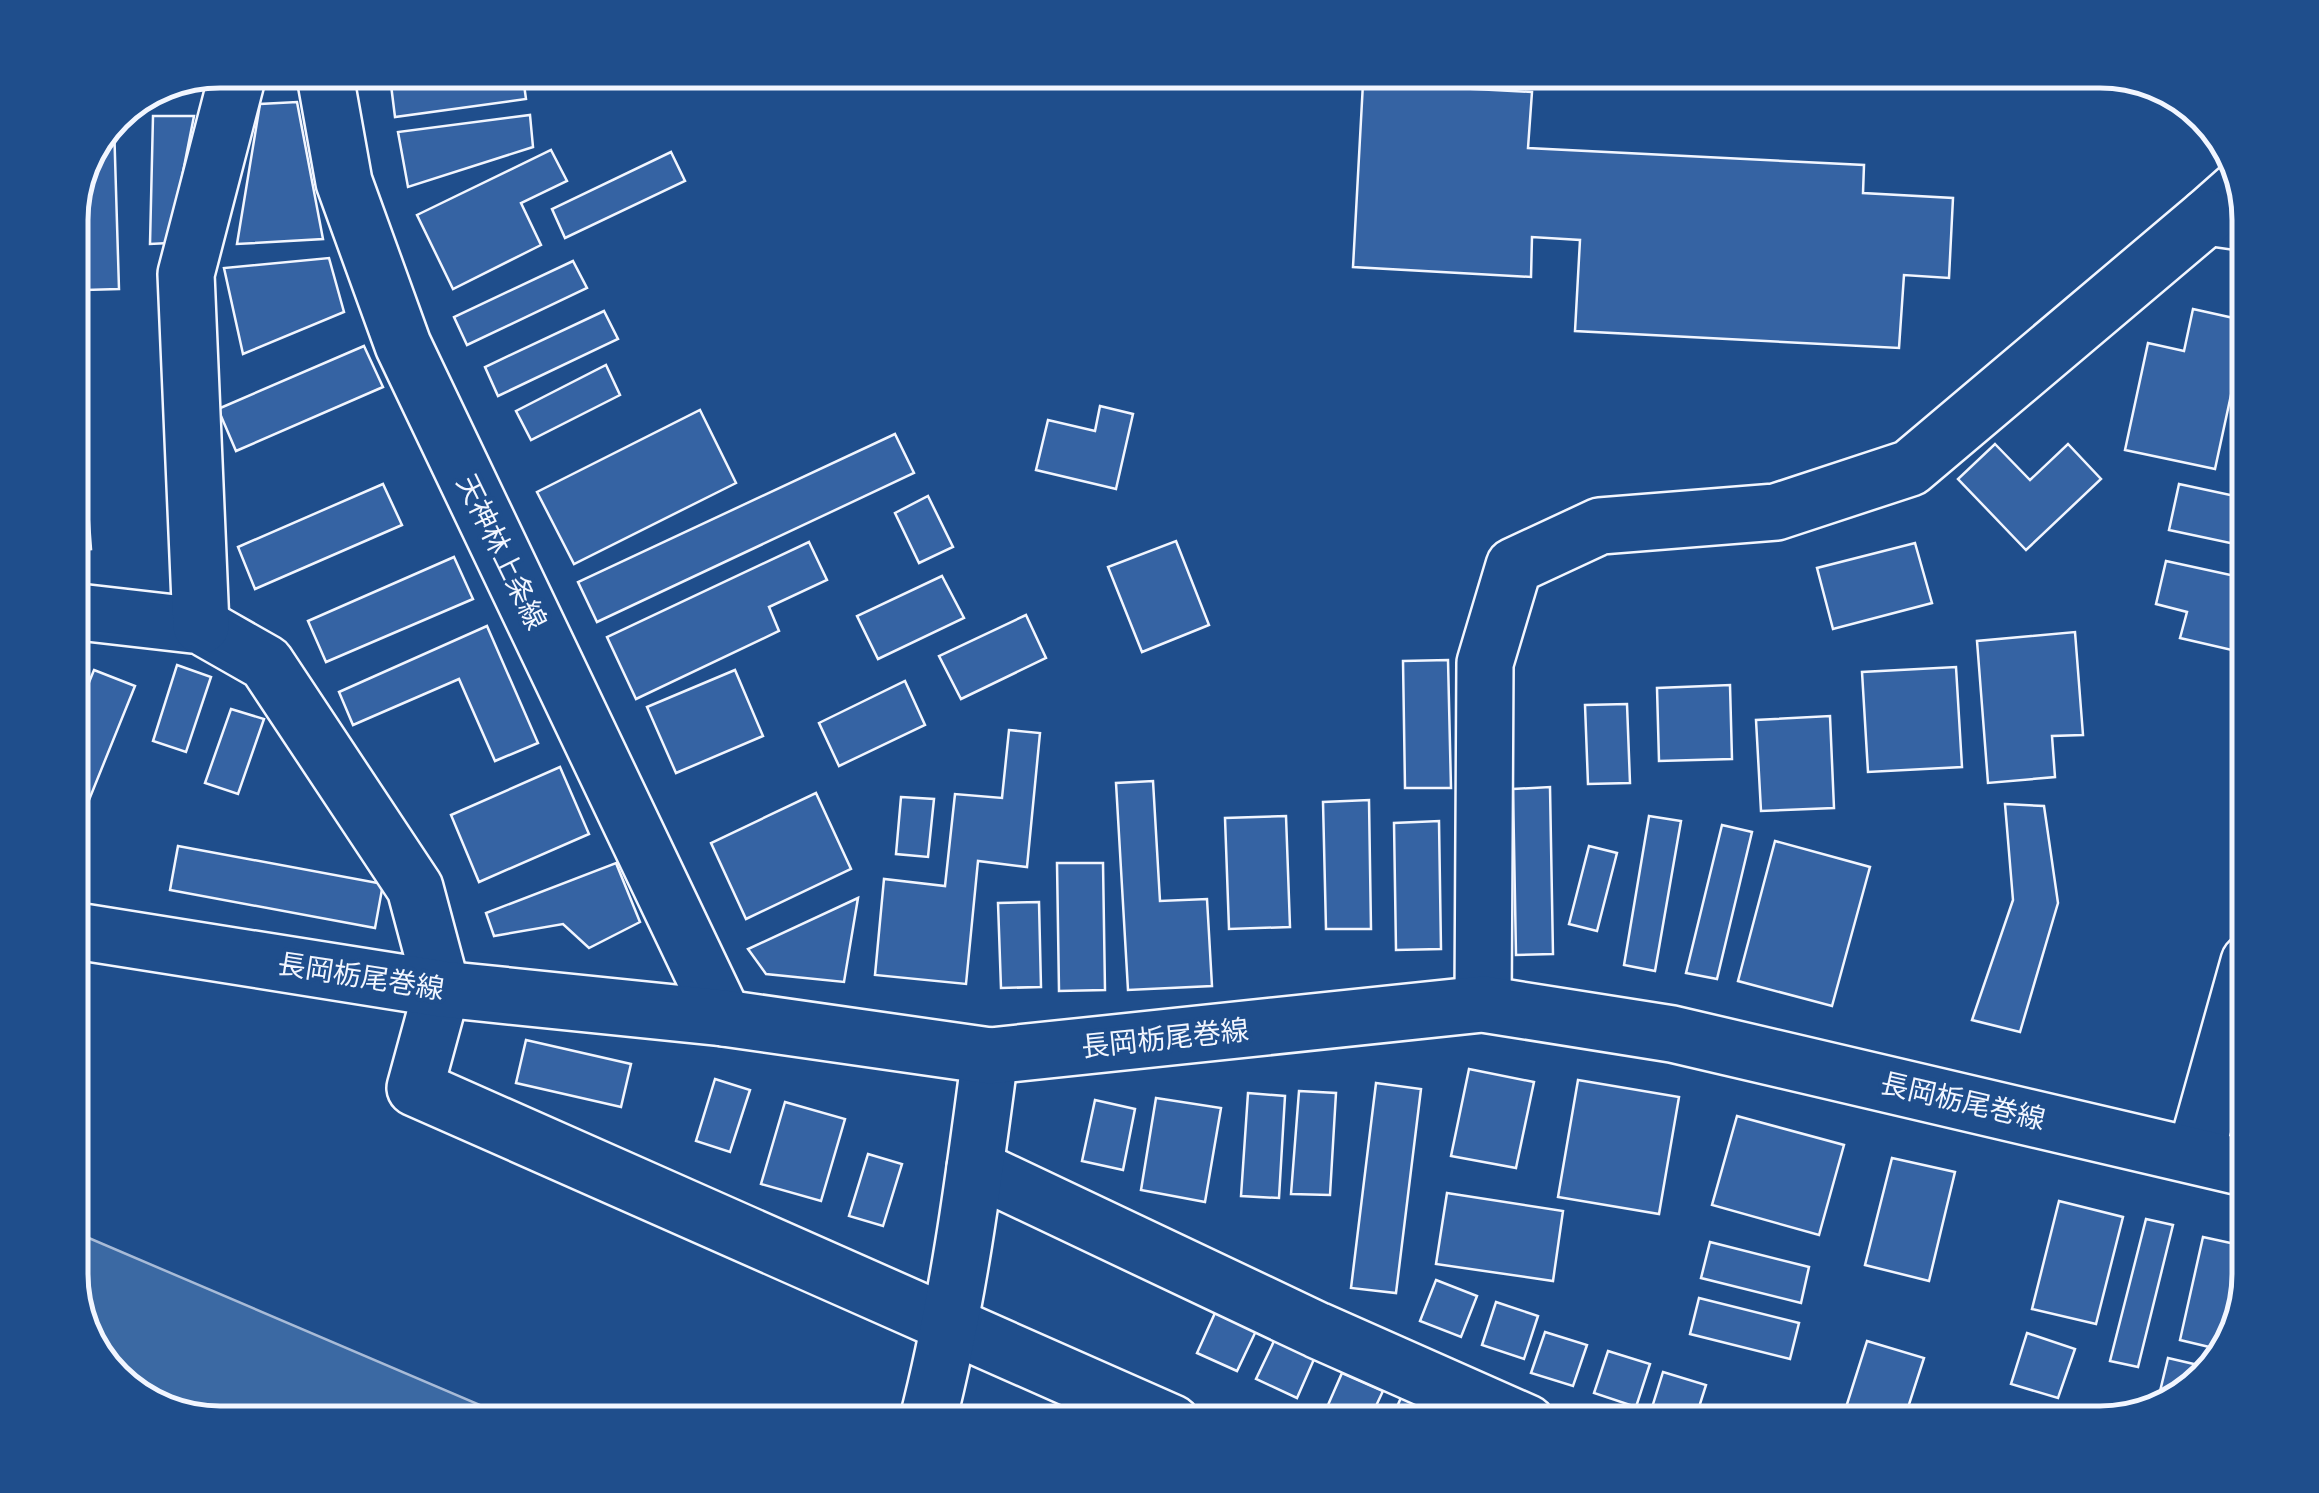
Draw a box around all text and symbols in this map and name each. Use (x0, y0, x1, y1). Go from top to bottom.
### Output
street label: 天神林上条線 (450, 469, 553, 635)
street label: 長岡栃尾巻線 (275, 947, 446, 1006)
street label: 長岡栃尾巻線 (1080, 1013, 1250, 1064)
street label: 長岡栃尾巻線 (1877, 1067, 2048, 1136)

